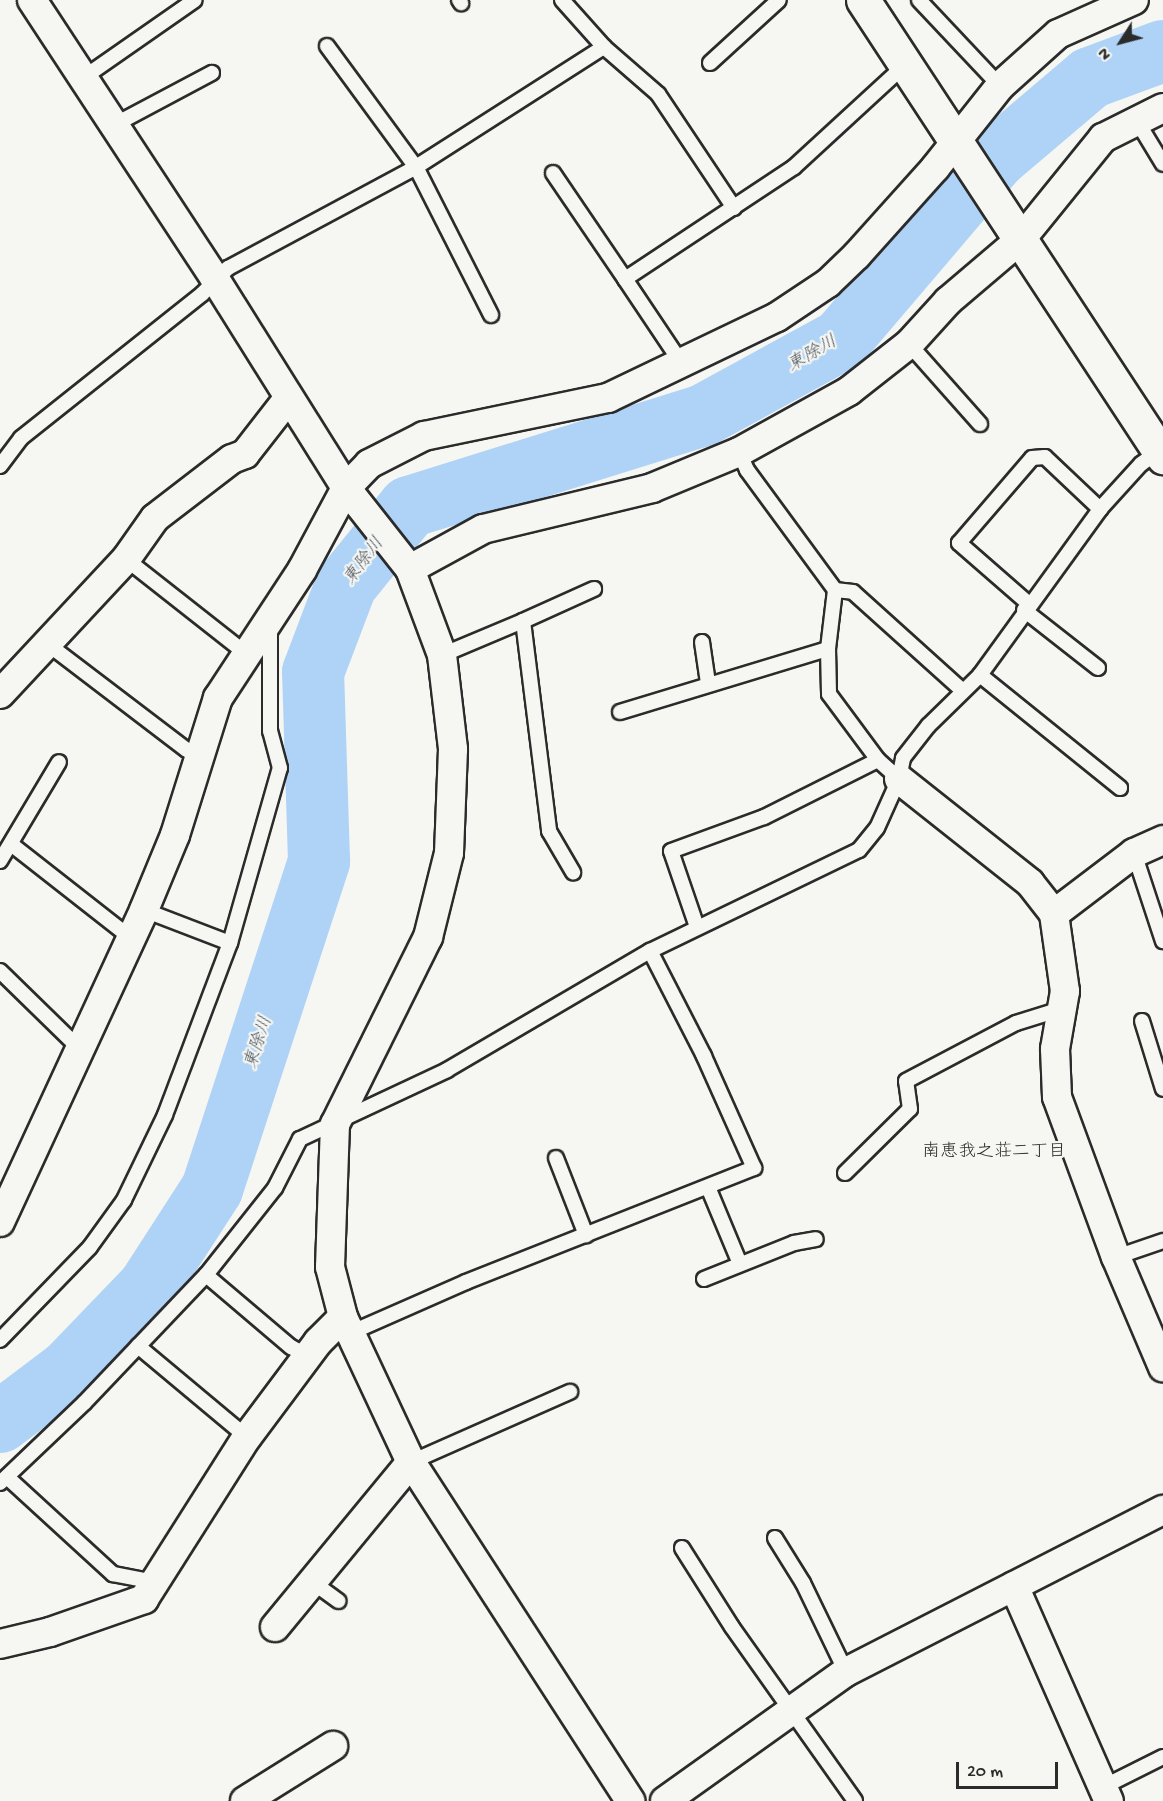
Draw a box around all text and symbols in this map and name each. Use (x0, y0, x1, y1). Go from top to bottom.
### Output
north arrow (1091, 12, 1151, 72)
text: N (1095, 43, 1117, 63)
water label: 東除川 (784, 332, 842, 378)
water label: 東除川 (340, 534, 390, 590)
water label: 東除川 (241, 1014, 279, 1072)
district label: 南恵我之荘二丁目 (922, 1142, 1066, 1164)
scale bar (959, 1750, 1061, 1788)
text: 20 m (967, 1762, 1003, 1783)

